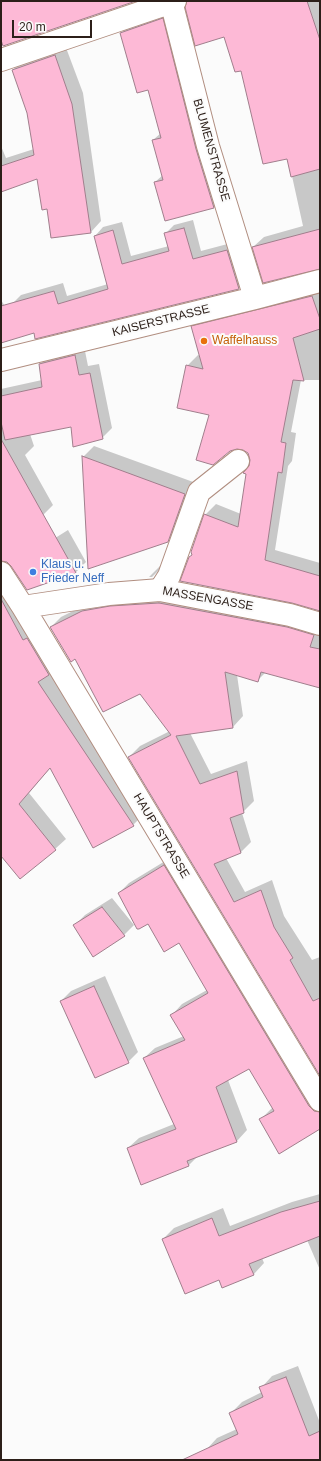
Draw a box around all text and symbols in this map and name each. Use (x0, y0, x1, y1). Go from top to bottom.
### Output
scale bar (14, 12, 94, 38)
text: 20 m (19, 20, 46, 34)
street label: BLUMENSTRASSE (189, 97, 233, 203)
street label: KAISERSTRASSE (111, 302, 211, 340)
place label: Waffelhauss (212, 334, 277, 348)
marker: Waffelhauss (199, 336, 209, 346)
place label: Klaus u. Frieder Neff (41, 558, 104, 586)
marker: Klaus u. Frieder Neff (28, 567, 38, 577)
street label: MASSENGASSE (161, 584, 255, 614)
street label: HAUPTSTRASSE (130, 791, 192, 881)

